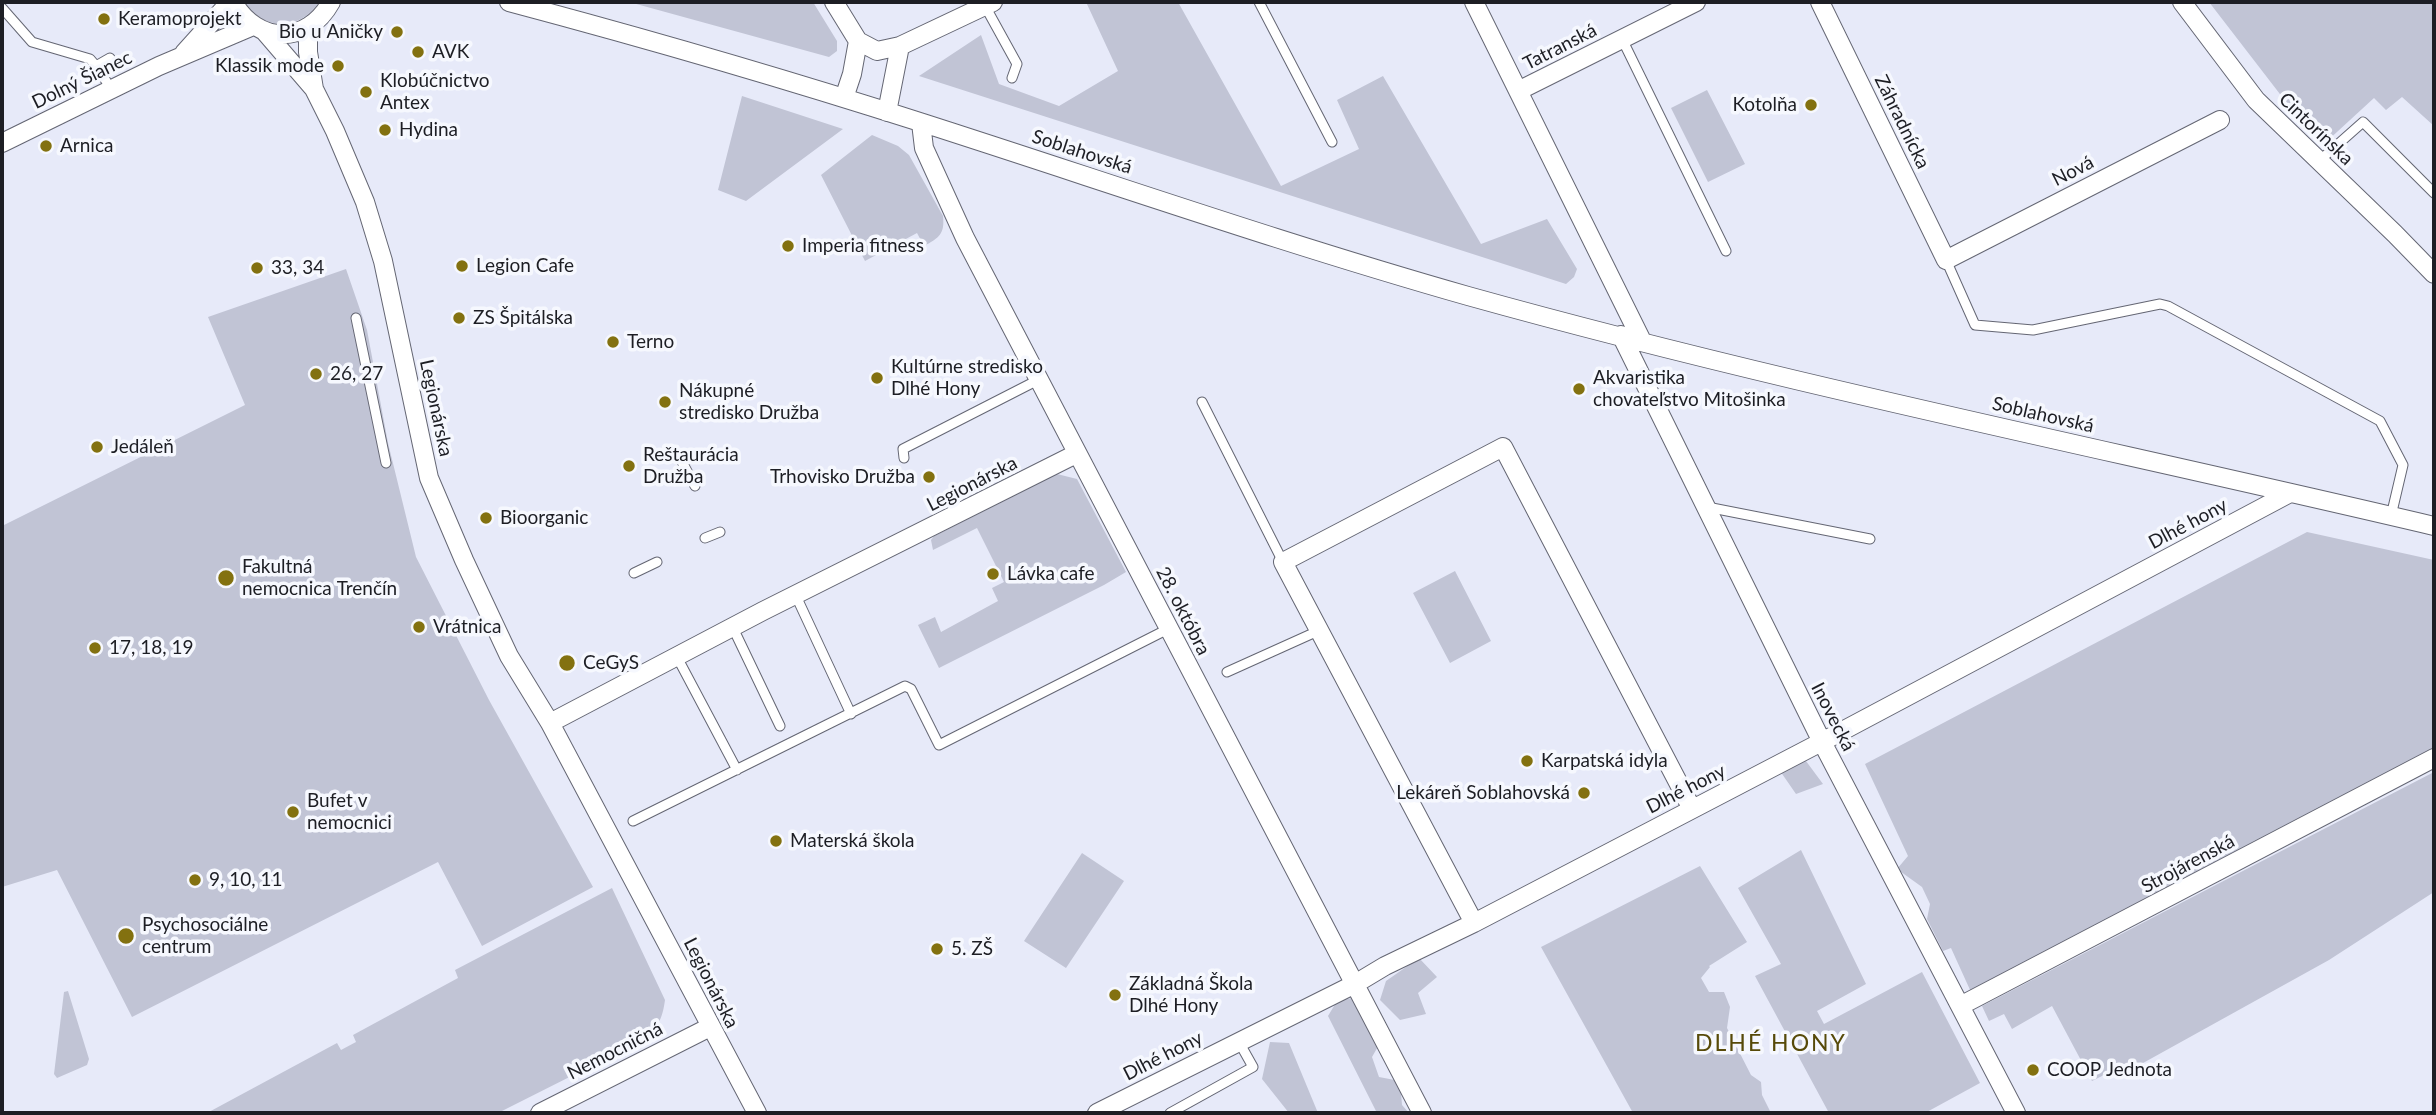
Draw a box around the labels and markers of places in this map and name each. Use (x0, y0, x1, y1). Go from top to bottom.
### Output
place label: Keramoprojekt (118, 8, 242, 30)
marker: Keramoprojekt (96, 11, 112, 27)
place label: Bio u Aničky (279, 21, 383, 43)
marker: Bio u Aničky (389, 24, 405, 40)
place label: AVK (432, 41, 469, 63)
marker: AVK (410, 44, 426, 60)
place label: Klassik mode (215, 55, 324, 77)
marker: Klassik mode (330, 58, 346, 74)
place label: Klobúčnictvo Antex (380, 70, 490, 114)
marker: Klobúčnictvo Antex (358, 84, 374, 100)
place label: Kotolňa (1732, 94, 1797, 116)
marker: Kotolňa (1803, 97, 1819, 113)
place label: Hydina (399, 119, 458, 141)
marker: Hydina (377, 122, 393, 138)
place label: Arnica (60, 135, 113, 157)
marker: Arnica (38, 138, 54, 154)
place label: Imperia fitness (802, 235, 924, 257)
marker: Imperia fitness (780, 238, 796, 254)
place label: Legion Cafe (476, 255, 574, 277)
place label: 33, 34 (271, 257, 324, 279)
marker: Legion Cafe (454, 258, 470, 274)
marker: 33, 34 (249, 260, 265, 276)
place label: ZS Špitálska (473, 307, 573, 329)
marker: ZS Špitálska (451, 310, 467, 326)
place label: Terno (627, 331, 674, 353)
marker: Terno (605, 334, 621, 350)
place label: Kultúrne stredisko Dlhé Hony (891, 356, 1043, 400)
place label: 26, 27 (330, 363, 383, 385)
marker: 26, 27 (308, 366, 324, 382)
place label: Akvaristika chovateľstvo Mitošinka (1593, 367, 1786, 411)
marker: Kultúrne stredisko Dlhé Hony (869, 370, 885, 386)
place label: Nákupné stredisko Družba (679, 380, 819, 424)
marker: Akvaristika chovateľstvo Mitošinka (1571, 381, 1587, 397)
marker: Nákupné stredisko Družba (657, 394, 673, 410)
place label: Jedáleň (111, 436, 174, 458)
marker: Jedáleň (89, 439, 105, 455)
place label: Reštaurácia Družba (643, 444, 739, 488)
marker: Reštaurácia Družba (621, 458, 637, 474)
place label: Trhovisko Družba (770, 466, 915, 488)
marker: Trhovisko Družba (921, 469, 937, 485)
place label: Bioorganic (500, 507, 588, 529)
marker: Bioorganic (478, 510, 494, 526)
place label: Fakultná nemocnica Trenčín (242, 556, 397, 600)
place label: Lávka cafe (1007, 563, 1095, 585)
marker: Lávka cafe (985, 566, 1001, 582)
marker: Fakultná nemocnica Trenčín (216, 568, 236, 588)
place label: Vrátnica (433, 616, 501, 638)
marker: Vrátnica (411, 619, 427, 635)
place label: 17, 18, 19 (109, 637, 193, 659)
marker: 17, 18, 19 (87, 640, 103, 656)
place label: CeGyS (583, 652, 639, 674)
marker: CeGyS (557, 653, 577, 673)
place label: Karpatská idyla (1541, 750, 1668, 772)
marker: Karpatská idyla (1519, 753, 1535, 769)
place label: Lekáreň Soblahovská (1396, 782, 1570, 804)
marker: Lekáreň Soblahovská (1576, 785, 1592, 801)
place label: Bufet v nemocnici (307, 790, 392, 834)
marker: Bufet v nemocnici (285, 804, 301, 820)
place label: Materská škola (790, 830, 915, 852)
marker: Materská škola (768, 833, 784, 849)
place label: 9, 10, 11 (209, 869, 282, 891)
marker: 9, 10, 11 (187, 872, 203, 888)
place label: Psychosociálne centrum (142, 914, 268, 958)
marker: Psychosociálne centrum (116, 926, 136, 946)
place label: 5. ZŠ (951, 938, 993, 960)
marker: 5. ZŠ (929, 941, 945, 957)
place label: Základná Škola Dlhé Hony (1129, 973, 1253, 1017)
marker: Základná Škola Dlhé Hony (1107, 987, 1123, 1003)
place label: COOP Jednota (2047, 1059, 2172, 1081)
marker: COOP Jednota (2025, 1062, 2041, 1078)

